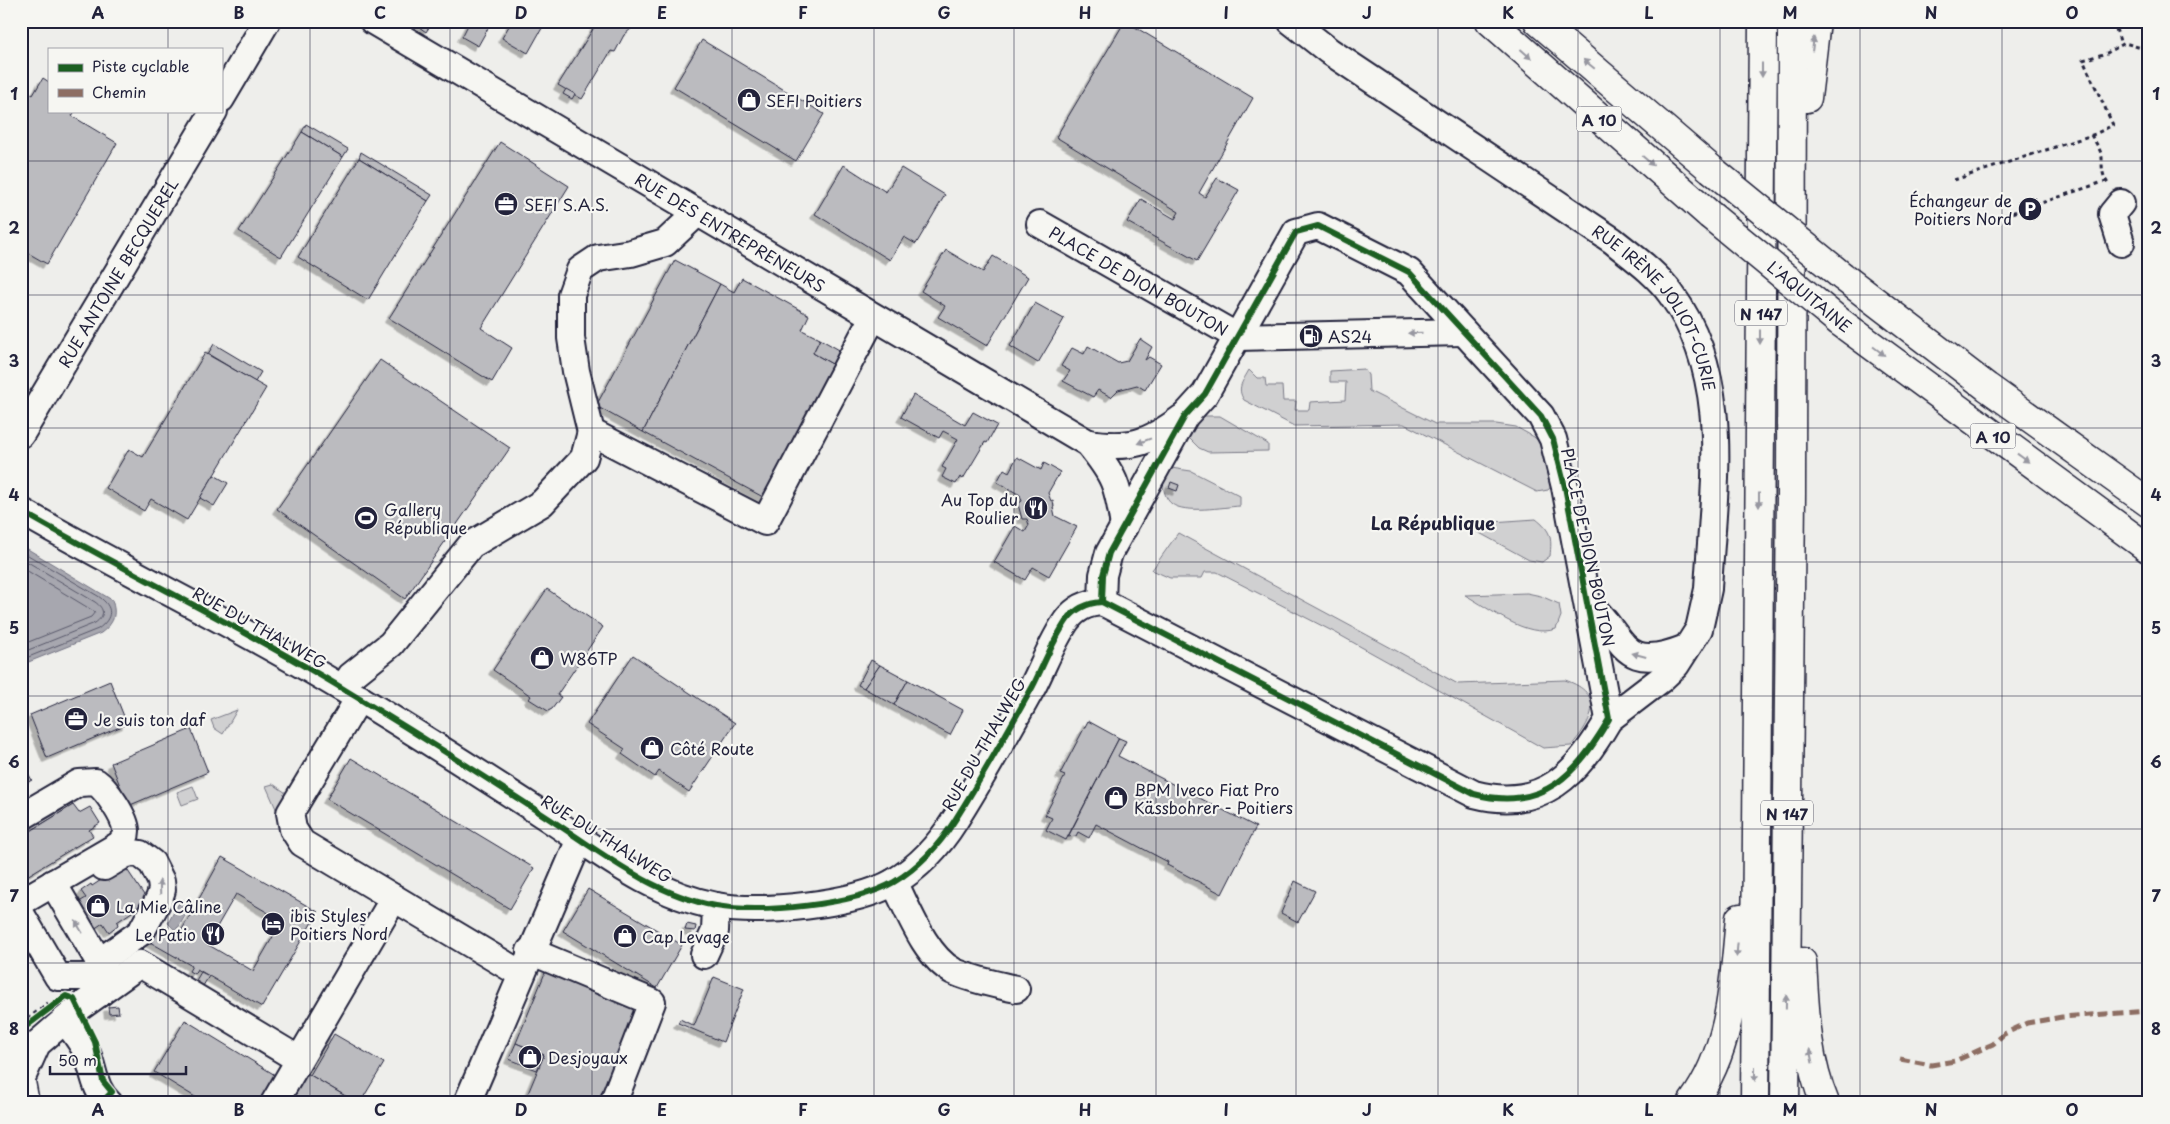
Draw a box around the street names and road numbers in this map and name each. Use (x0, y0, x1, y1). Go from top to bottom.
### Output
road number: A 10 (1576, 106, 1622, 132)
street label: RUE DES ENTREPRENEURS (631, 166, 830, 297)
street label: RUE ANTOINE BECQUEREL (52, 173, 183, 372)
street label: RUE IRÈNE JOLIOT-CURIE (1588, 218, 1722, 393)
street label: PLACE DE DION BOUTON (1045, 220, 1233, 341)
street label: L'AQUITAINE (1763, 254, 1857, 338)
road number: N 147 (1735, 300, 1787, 326)
road number: A 10 (1970, 424, 2016, 448)
street label: PLACE DE DION BOUTON (1556, 445, 1622, 649)
street label: RUE DU THALWEG (189, 580, 331, 674)
street label: RUE DU THALWEG (935, 673, 1031, 815)
street label: RUE DU THALWEG (537, 788, 677, 888)
road number: N 147 (1761, 800, 1813, 826)

